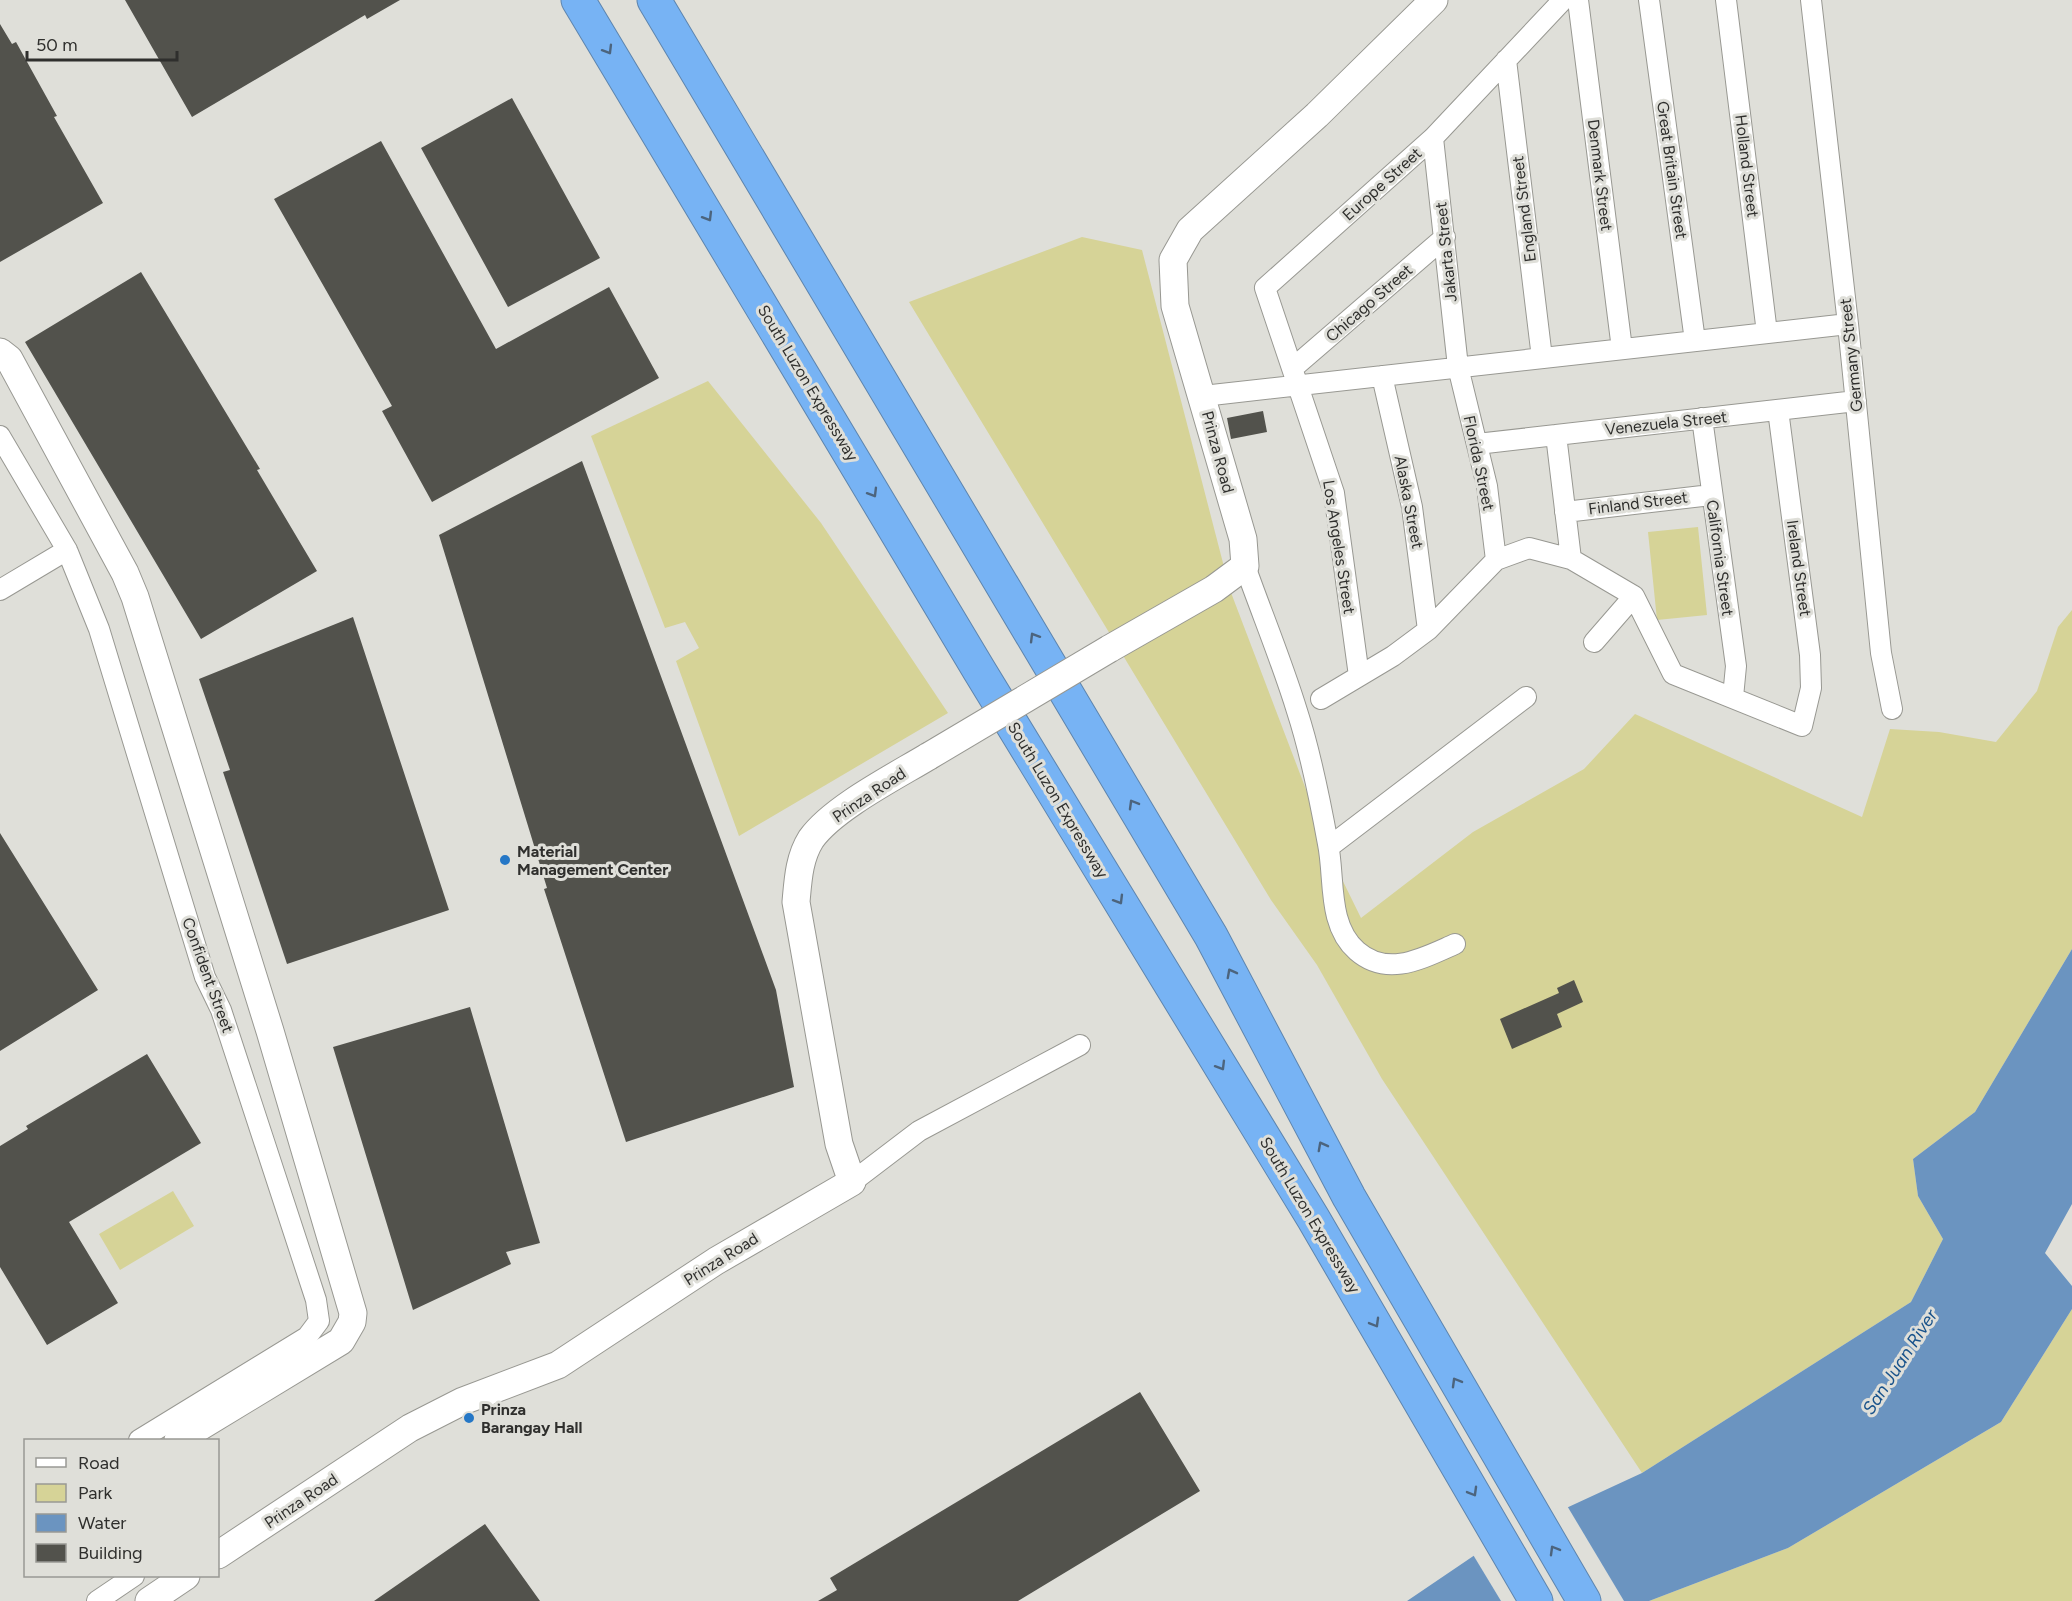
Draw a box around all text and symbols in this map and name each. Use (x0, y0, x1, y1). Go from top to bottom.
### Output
scale bar (27, 24, 177, 62)
text: 50 m (36, 34, 78, 56)
one-way arrow (601, 44, 613, 54)
street label: Great Britain Street (1653, 100, 1691, 240)
street label: Holland Street (1731, 113, 1763, 219)
street label: Denmark Street (1584, 118, 1616, 232)
street label: Europe Street (1338, 143, 1426, 225)
street label: England Street (1508, 155, 1540, 263)
street label: Jakarta Street (1431, 201, 1461, 303)
one-way arrow (701, 211, 713, 221)
street label: Chicago Street (1322, 260, 1416, 346)
street label: Germany Street (1836, 297, 1866, 413)
street label: South Luzon Expressway (754, 302, 862, 465)
street label: Venezuela Street (1604, 407, 1728, 439)
street label: Prinza Road (1198, 409, 1238, 495)
street label: Florida Street (1460, 414, 1498, 512)
street label: Alaska Street (1391, 454, 1427, 550)
street label: Los Angeles Street (1319, 479, 1359, 615)
one-way arrow (866, 487, 878, 497)
street label: Finland Street (1587, 487, 1689, 519)
street label: California Street (1702, 499, 1738, 617)
street label: Ireland Street (1783, 519, 1815, 617)
one-way arrow (1029, 633, 1041, 643)
street label: South Luzon Expressway (1004, 719, 1112, 882)
street label: Prinza Road (829, 764, 909, 826)
one-way arrow (1129, 800, 1141, 810)
place label: Material Management Center (517, 842, 668, 879)
marker: Material Management Center (498, 853, 512, 867)
one-way arrow (1112, 894, 1124, 904)
street label: Confident Street (178, 915, 238, 1035)
one-way arrow (1227, 969, 1238, 980)
one-way arrow (1213, 1060, 1225, 1070)
street label: South Luzon Expressway (1256, 1134, 1364, 1297)
one-way arrow (1318, 1141, 1329, 1152)
street label: Prinza Road (680, 1229, 762, 1289)
water label: San Juan River (1858, 1305, 1943, 1419)
one-way arrow (1367, 1317, 1379, 1327)
one-way arrow (1452, 1378, 1464, 1388)
place label: Prinza Barangay Hall (481, 1400, 582, 1437)
marker: Prinza Barangay Hall (462, 1411, 476, 1425)
legend (24, 1439, 219, 1577)
text: Road (78, 1452, 119, 1474)
street label: Prinza Road (261, 1470, 341, 1532)
text: Park (78, 1482, 113, 1504)
one-way arrow (1465, 1486, 1477, 1496)
text: Water (78, 1512, 126, 1534)
text: Building (78, 1542, 143, 1564)
one-way arrow (1550, 1546, 1561, 1556)

